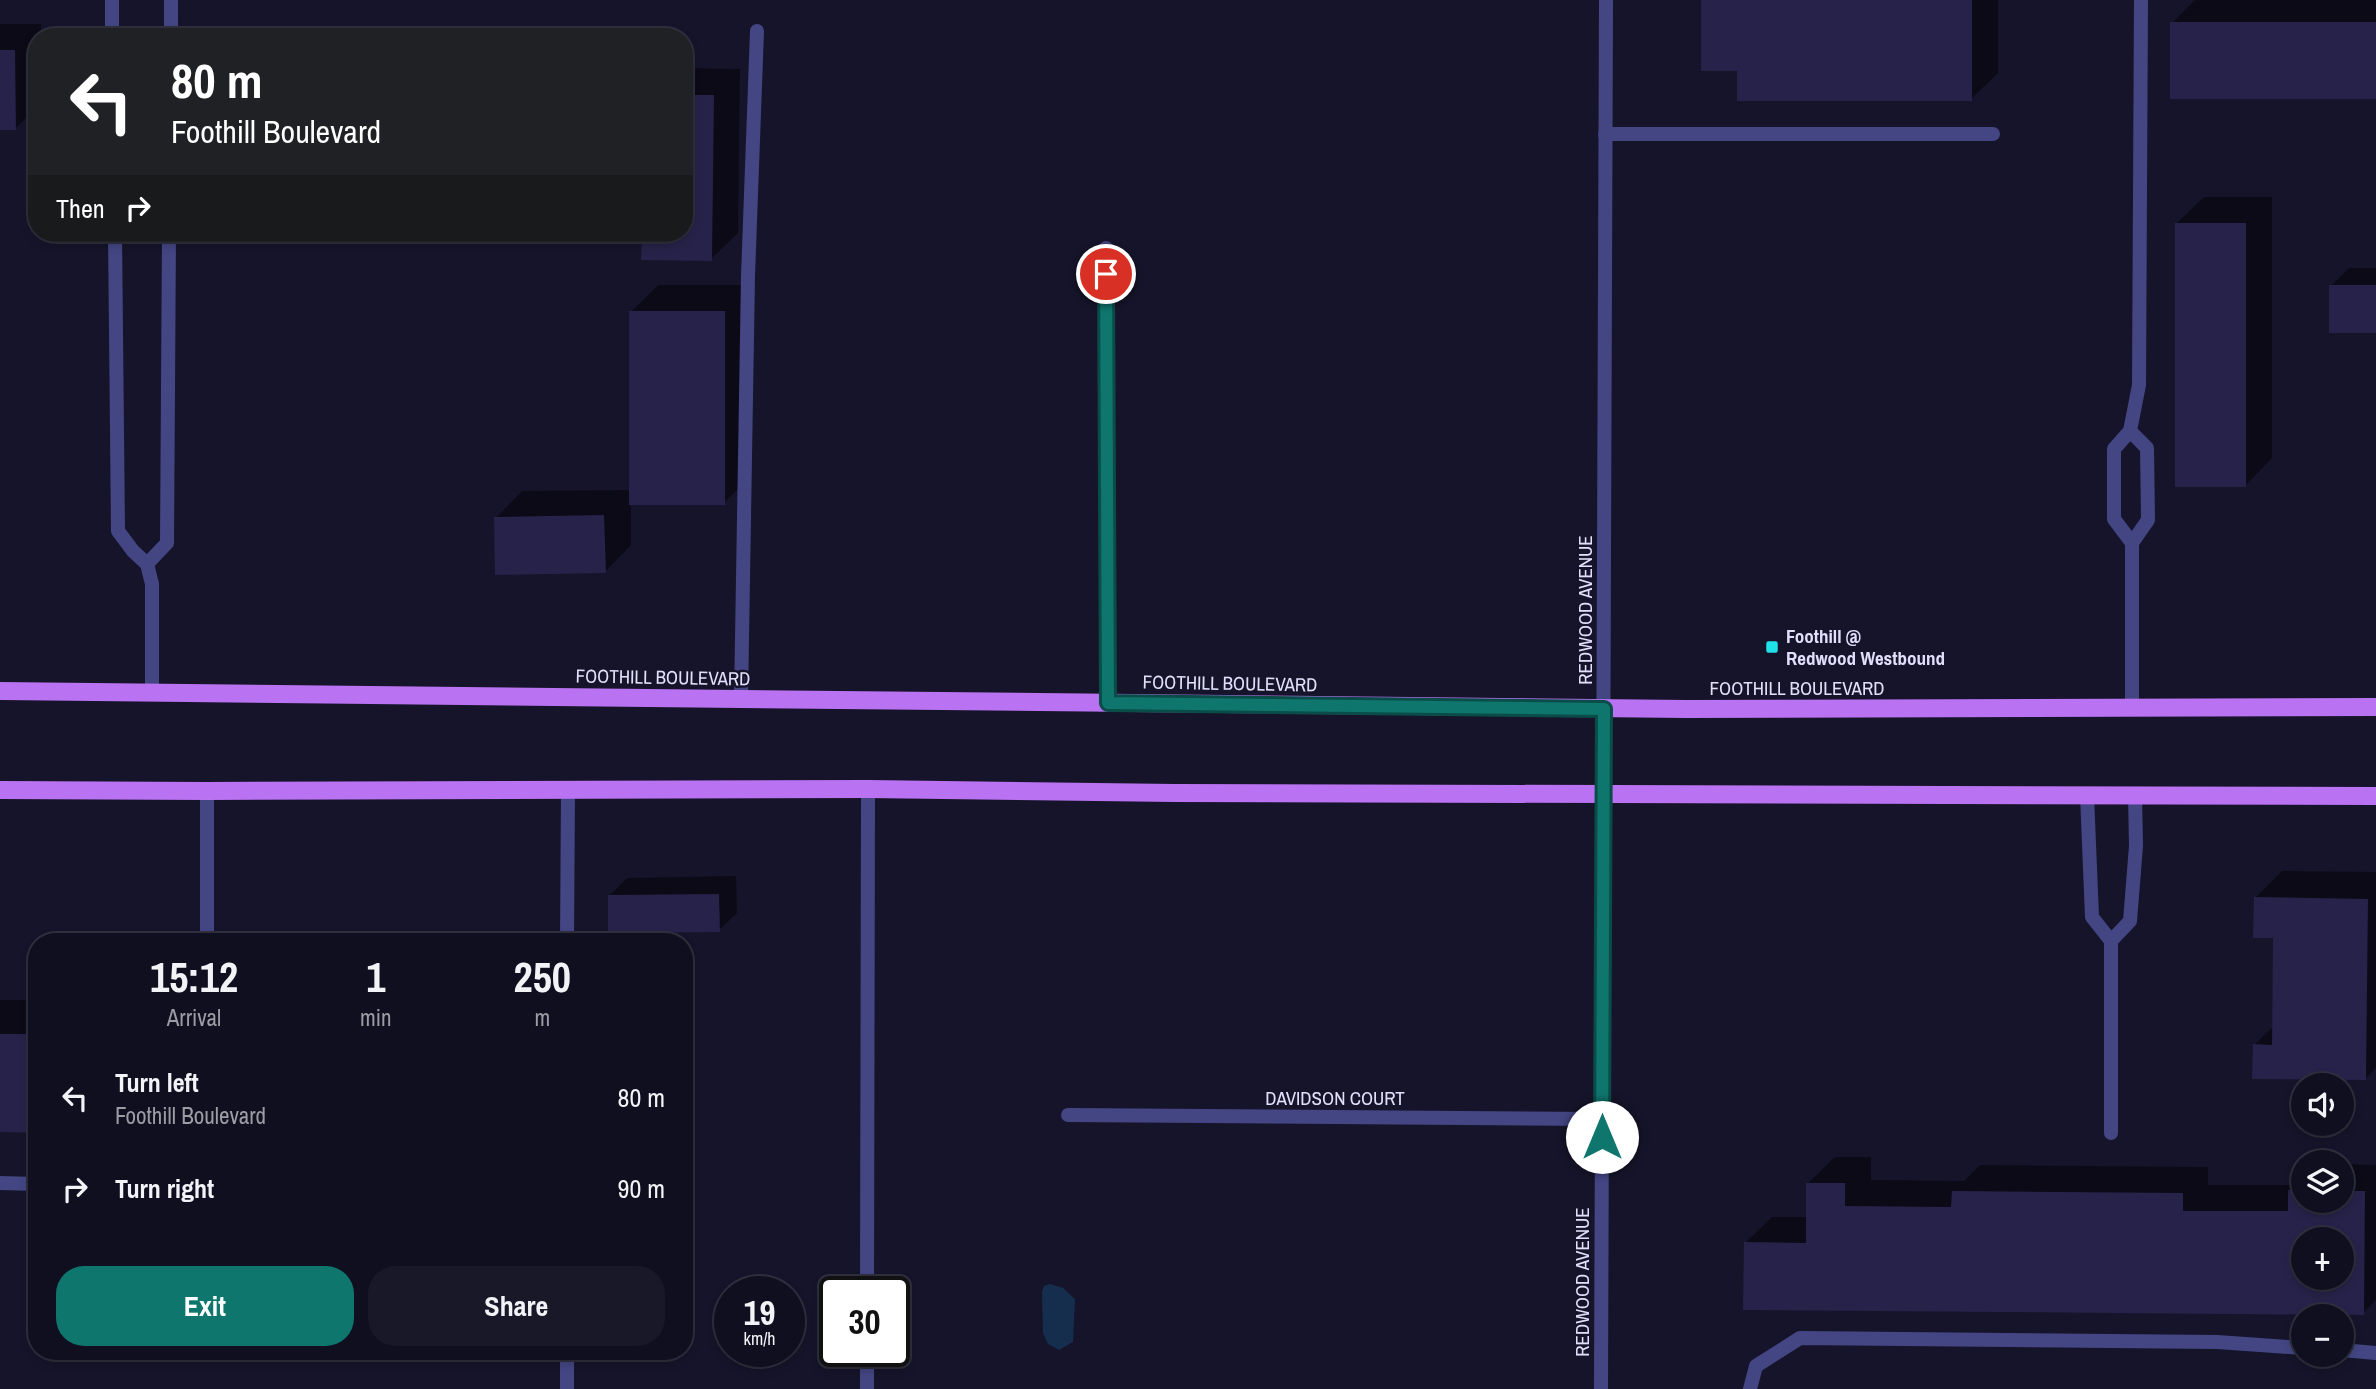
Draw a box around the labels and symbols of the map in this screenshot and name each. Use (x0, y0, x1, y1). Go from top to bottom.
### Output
pin (1076, 244, 1136, 304)
street label: REDWOOD AVENUE (1572, 535, 1598, 685)
place label: Foothill @ Redwood Westbound (1786, 623, 1945, 671)
marker: Foothill @ Redwood Westbound (1764, 639, 1780, 655)
street label: FOOTHILL BOULEVARD (575, 662, 751, 692)
street label: FOOTHILL BOULEVARD (1142, 668, 1318, 698)
street label: FOOTHILL BOULEVARD (1710, 675, 1884, 701)
street label: DAVIDSON COURT (1265, 1085, 1405, 1111)
position arrow (1565, 1100, 1639, 1174)
street label: REDWOOD AVENUE (1569, 1207, 1595, 1357)
speed limit sign: 30 (819, 1276, 910, 1367)

